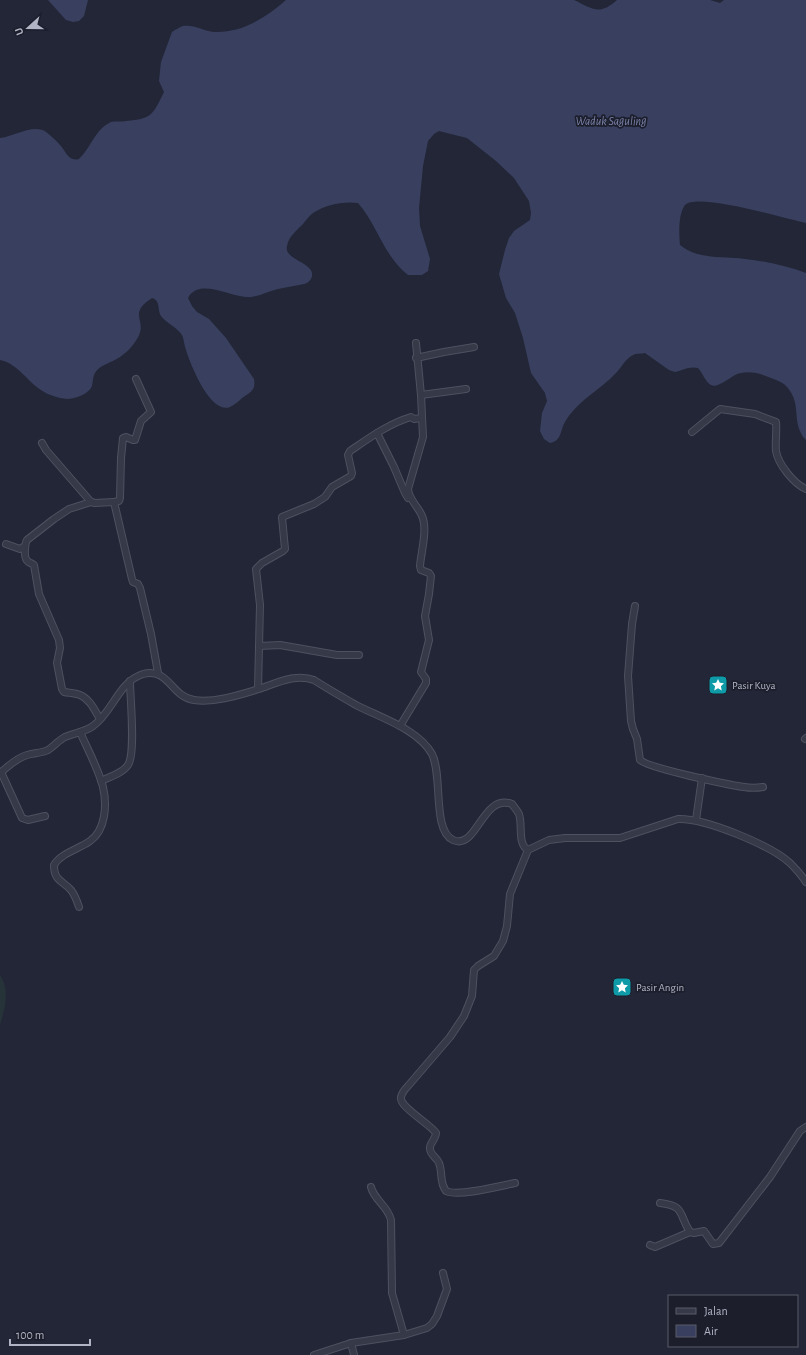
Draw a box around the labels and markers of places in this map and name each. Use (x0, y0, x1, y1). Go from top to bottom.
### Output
place icon: Pasir Kuya (707, 674, 729, 696)
place label: Pasir Kuya (732, 680, 776, 691)
place icon: Pasir Angin (611, 976, 633, 998)
place label: Pasir Angin (636, 982, 684, 993)

